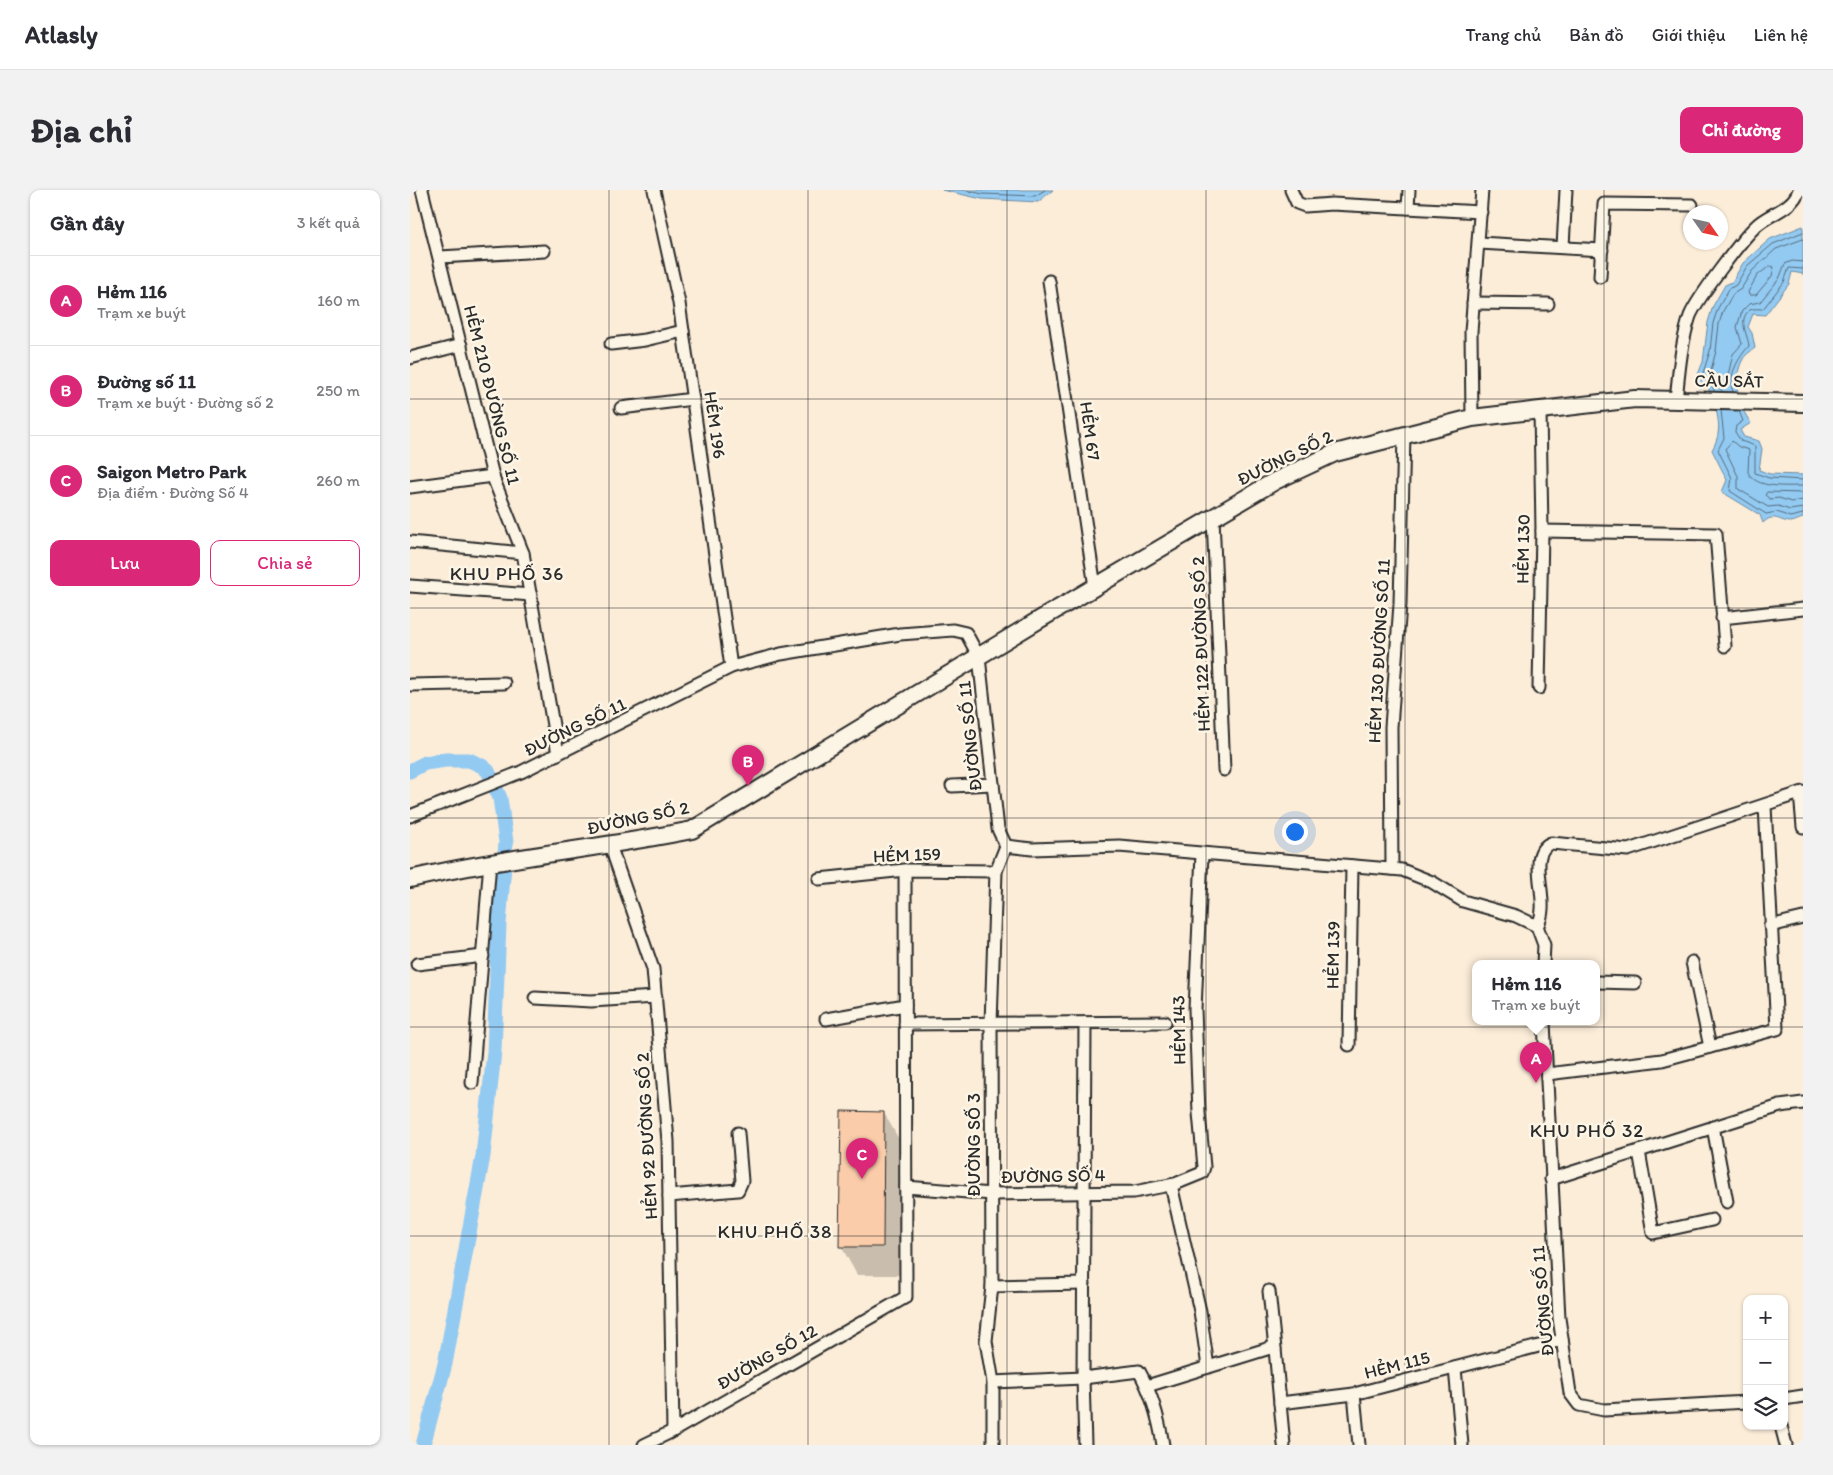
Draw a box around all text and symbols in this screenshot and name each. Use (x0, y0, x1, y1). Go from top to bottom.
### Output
text: Atlasly (25, 20, 98, 49)
text: Trang chủ (1465, 24, 1541, 46)
text: Bản đồ (1569, 24, 1624, 46)
text: Giới thiệu (1652, 24, 1726, 46)
text: Liên hệ (1754, 24, 1808, 46)
button: Chỉ đường (1680, 107, 1803, 153)
text: Địa chỉ (30, 109, 132, 151)
north arrow (1683, 205, 1728, 250)
text: Gần đây (50, 210, 124, 235)
text: 3 kết quả (297, 213, 360, 232)
text: Hẻm 116 (97, 280, 167, 303)
text: A (61, 291, 71, 310)
text: 160 m (317, 291, 360, 310)
text: Trạm xe buýt (97, 303, 186, 322)
street label: HẺM 210 ĐƯỜNG SỐ 11 (459, 303, 525, 487)
street label: CẦU SẮT (1694, 369, 1764, 393)
text: Đường số 11 (97, 370, 196, 393)
text: B (61, 381, 71, 400)
text: 250 m (316, 381, 360, 400)
street label: HẺM 196 (699, 390, 731, 460)
text: Trạm xe buýt · Đường số 2 (97, 393, 274, 412)
street label: HẺM 67 (1075, 400, 1105, 462)
street label: ĐƯỜNG SỐ 2 (1234, 425, 1337, 491)
text: Saigon Metro Park (97, 460, 247, 483)
text: C (61, 471, 71, 490)
text: 260 m (316, 471, 360, 490)
text: Địa điểm · Đường Số 4 (97, 483, 249, 502)
street label: HẺM 130 (1511, 514, 1535, 584)
button: Lưu (50, 540, 200, 586)
button: Chia sẻ (210, 540, 360, 586)
street label: HẺM 122 ĐƯỜNG SỐ 2 (1187, 555, 1215, 732)
street label: HẺM 130 ĐƯỜNG SỐ 11 (1363, 558, 1395, 744)
district label: KHU PHỐ 36 (450, 562, 564, 585)
street label: ĐƯỜNG SỐ 11 (953, 680, 987, 792)
street label: ĐƯỜNG SỐ 11 (520, 693, 630, 761)
pin: B (732, 745, 764, 786)
street label: ĐƯỜNG SỐ 2 (585, 796, 691, 840)
your location (1282, 819, 1308, 845)
street label: HẺM 159 (873, 843, 941, 867)
street label: HẺM 139 (1321, 921, 1345, 989)
popup (1472, 960, 1600, 1025)
text: Hẻm 116 (1492, 972, 1562, 995)
street label: HẺM 143 (1167, 995, 1191, 1065)
text: Trạm xe buýt (1492, 995, 1580, 1014)
pin: A (1520, 1042, 1552, 1083)
street label: HẺM 92 ĐƯỜNG SỐ 2 (632, 1051, 662, 1220)
street label: ĐƯỜNG SỐ 3 (963, 1093, 985, 1197)
district label: KHU PHỐ 32 (1530, 1119, 1644, 1142)
pin: C (846, 1138, 878, 1179)
street label: ĐƯỜNG SỐ 4 (1000, 1164, 1106, 1188)
district label: KHU PHỐ 38 (718, 1220, 832, 1243)
street label: ĐƯỜNG SỐ 11 (1527, 1245, 1559, 1357)
map controls (1743, 1295, 1788, 1430)
button: + (1743, 1295, 1788, 1340)
street label: ĐƯỜNG SỐ 12 (713, 1319, 821, 1395)
button: − (1743, 1340, 1788, 1385)
street label: HẺM 115 (1362, 1346, 1432, 1384)
button: layers (1743, 1385, 1788, 1430)

